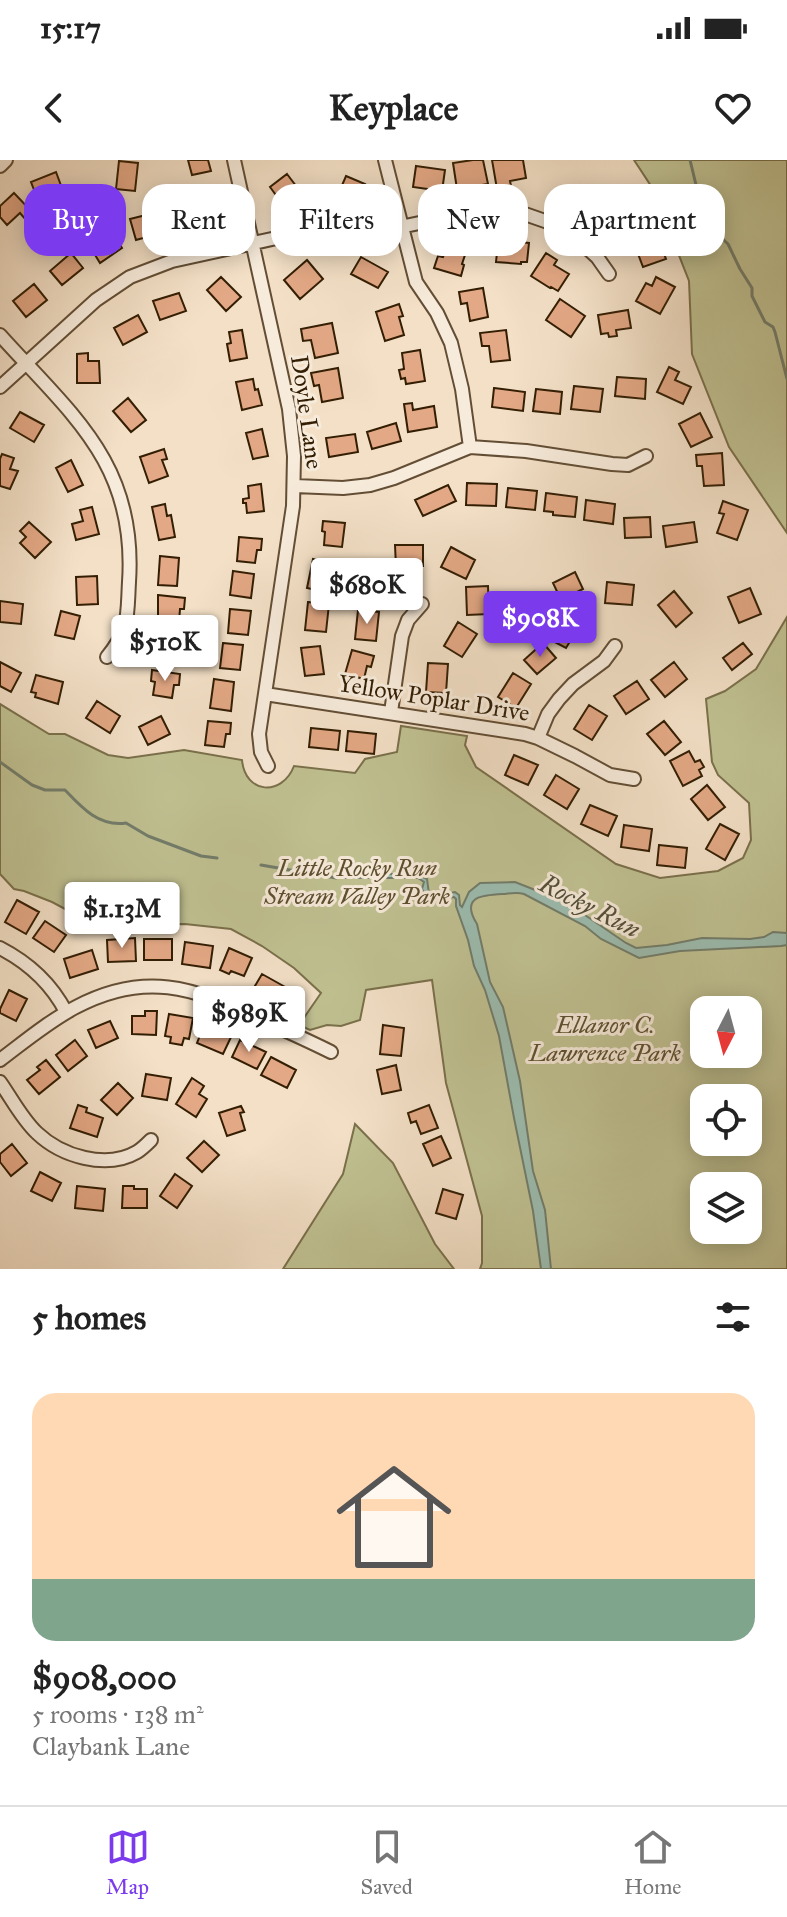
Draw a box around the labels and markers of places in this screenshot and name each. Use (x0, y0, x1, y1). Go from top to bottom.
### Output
pin: $680K (311, 558, 423, 626)
pin: $908K (484, 591, 596, 659)
pin: $510K (109, 615, 221, 683)
pin: $1.13M (57, 882, 187, 950)
pin: $989K (193, 986, 305, 1054)

